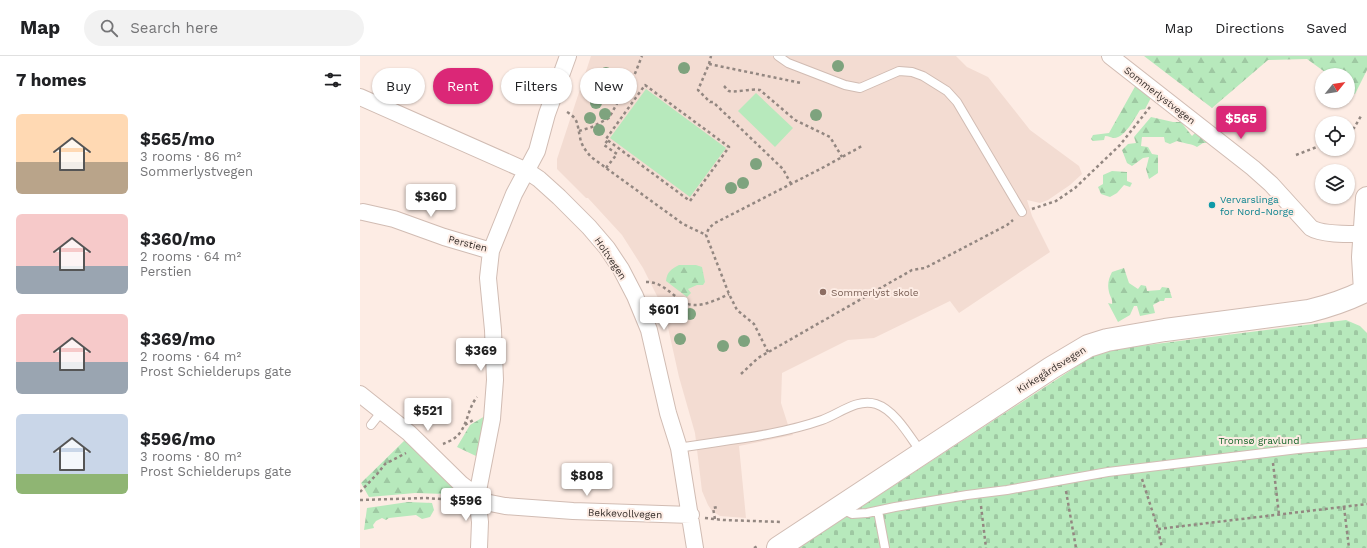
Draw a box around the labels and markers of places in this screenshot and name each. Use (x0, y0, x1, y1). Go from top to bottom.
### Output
pin: $565 (1217, 106, 1265, 140)
pin: $360 (407, 184, 455, 218)
place label: Vervarslinga for Nord-Norge (1220, 194, 1294, 217)
marker: Vervarslinga for Nord-Norge (1207, 200, 1217, 210)
marker: Sommerlyst skole (818, 287, 828, 297)
place label: Sommerlyst skole (831, 287, 919, 298)
pin: $601 (640, 297, 688, 331)
pin: $369 (457, 338, 505, 372)
pin: $521 (404, 398, 452, 432)
pin: $808 (563, 463, 611, 497)
pin: $596 (442, 488, 490, 522)

